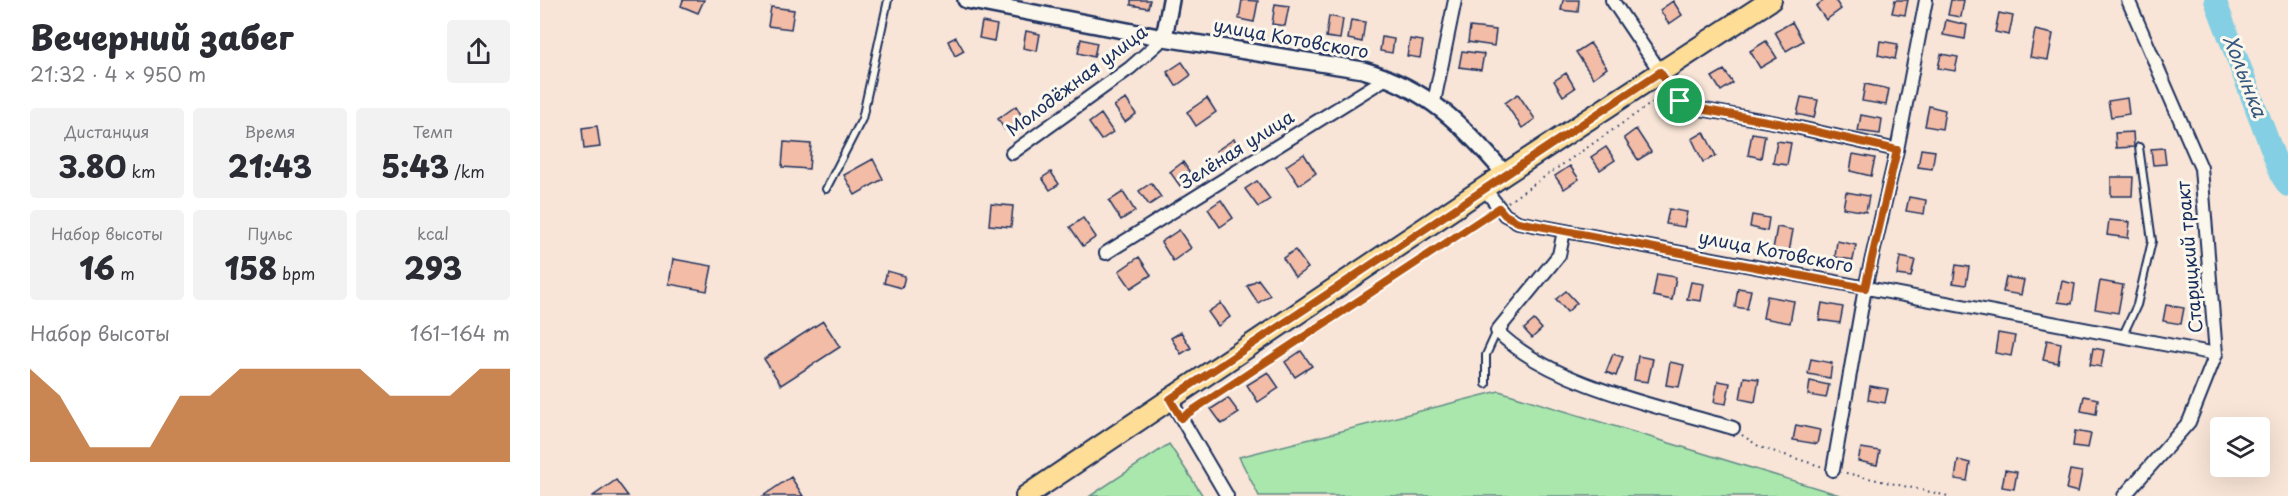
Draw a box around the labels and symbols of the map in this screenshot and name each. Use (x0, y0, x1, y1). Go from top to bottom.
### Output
street label: улица Котовского (1211, 11, 1371, 64)
street label: Молодёжная улица (1000, 17, 1153, 142)
water label: Холынка (2217, 30, 2276, 122)
pin (1654, 75, 1705, 126)
street label: Зелёная улица (1174, 102, 1299, 195)
street label: Старицкий тракт (2168, 179, 2209, 334)
street label: улица Котовского (1696, 222, 1856, 279)

